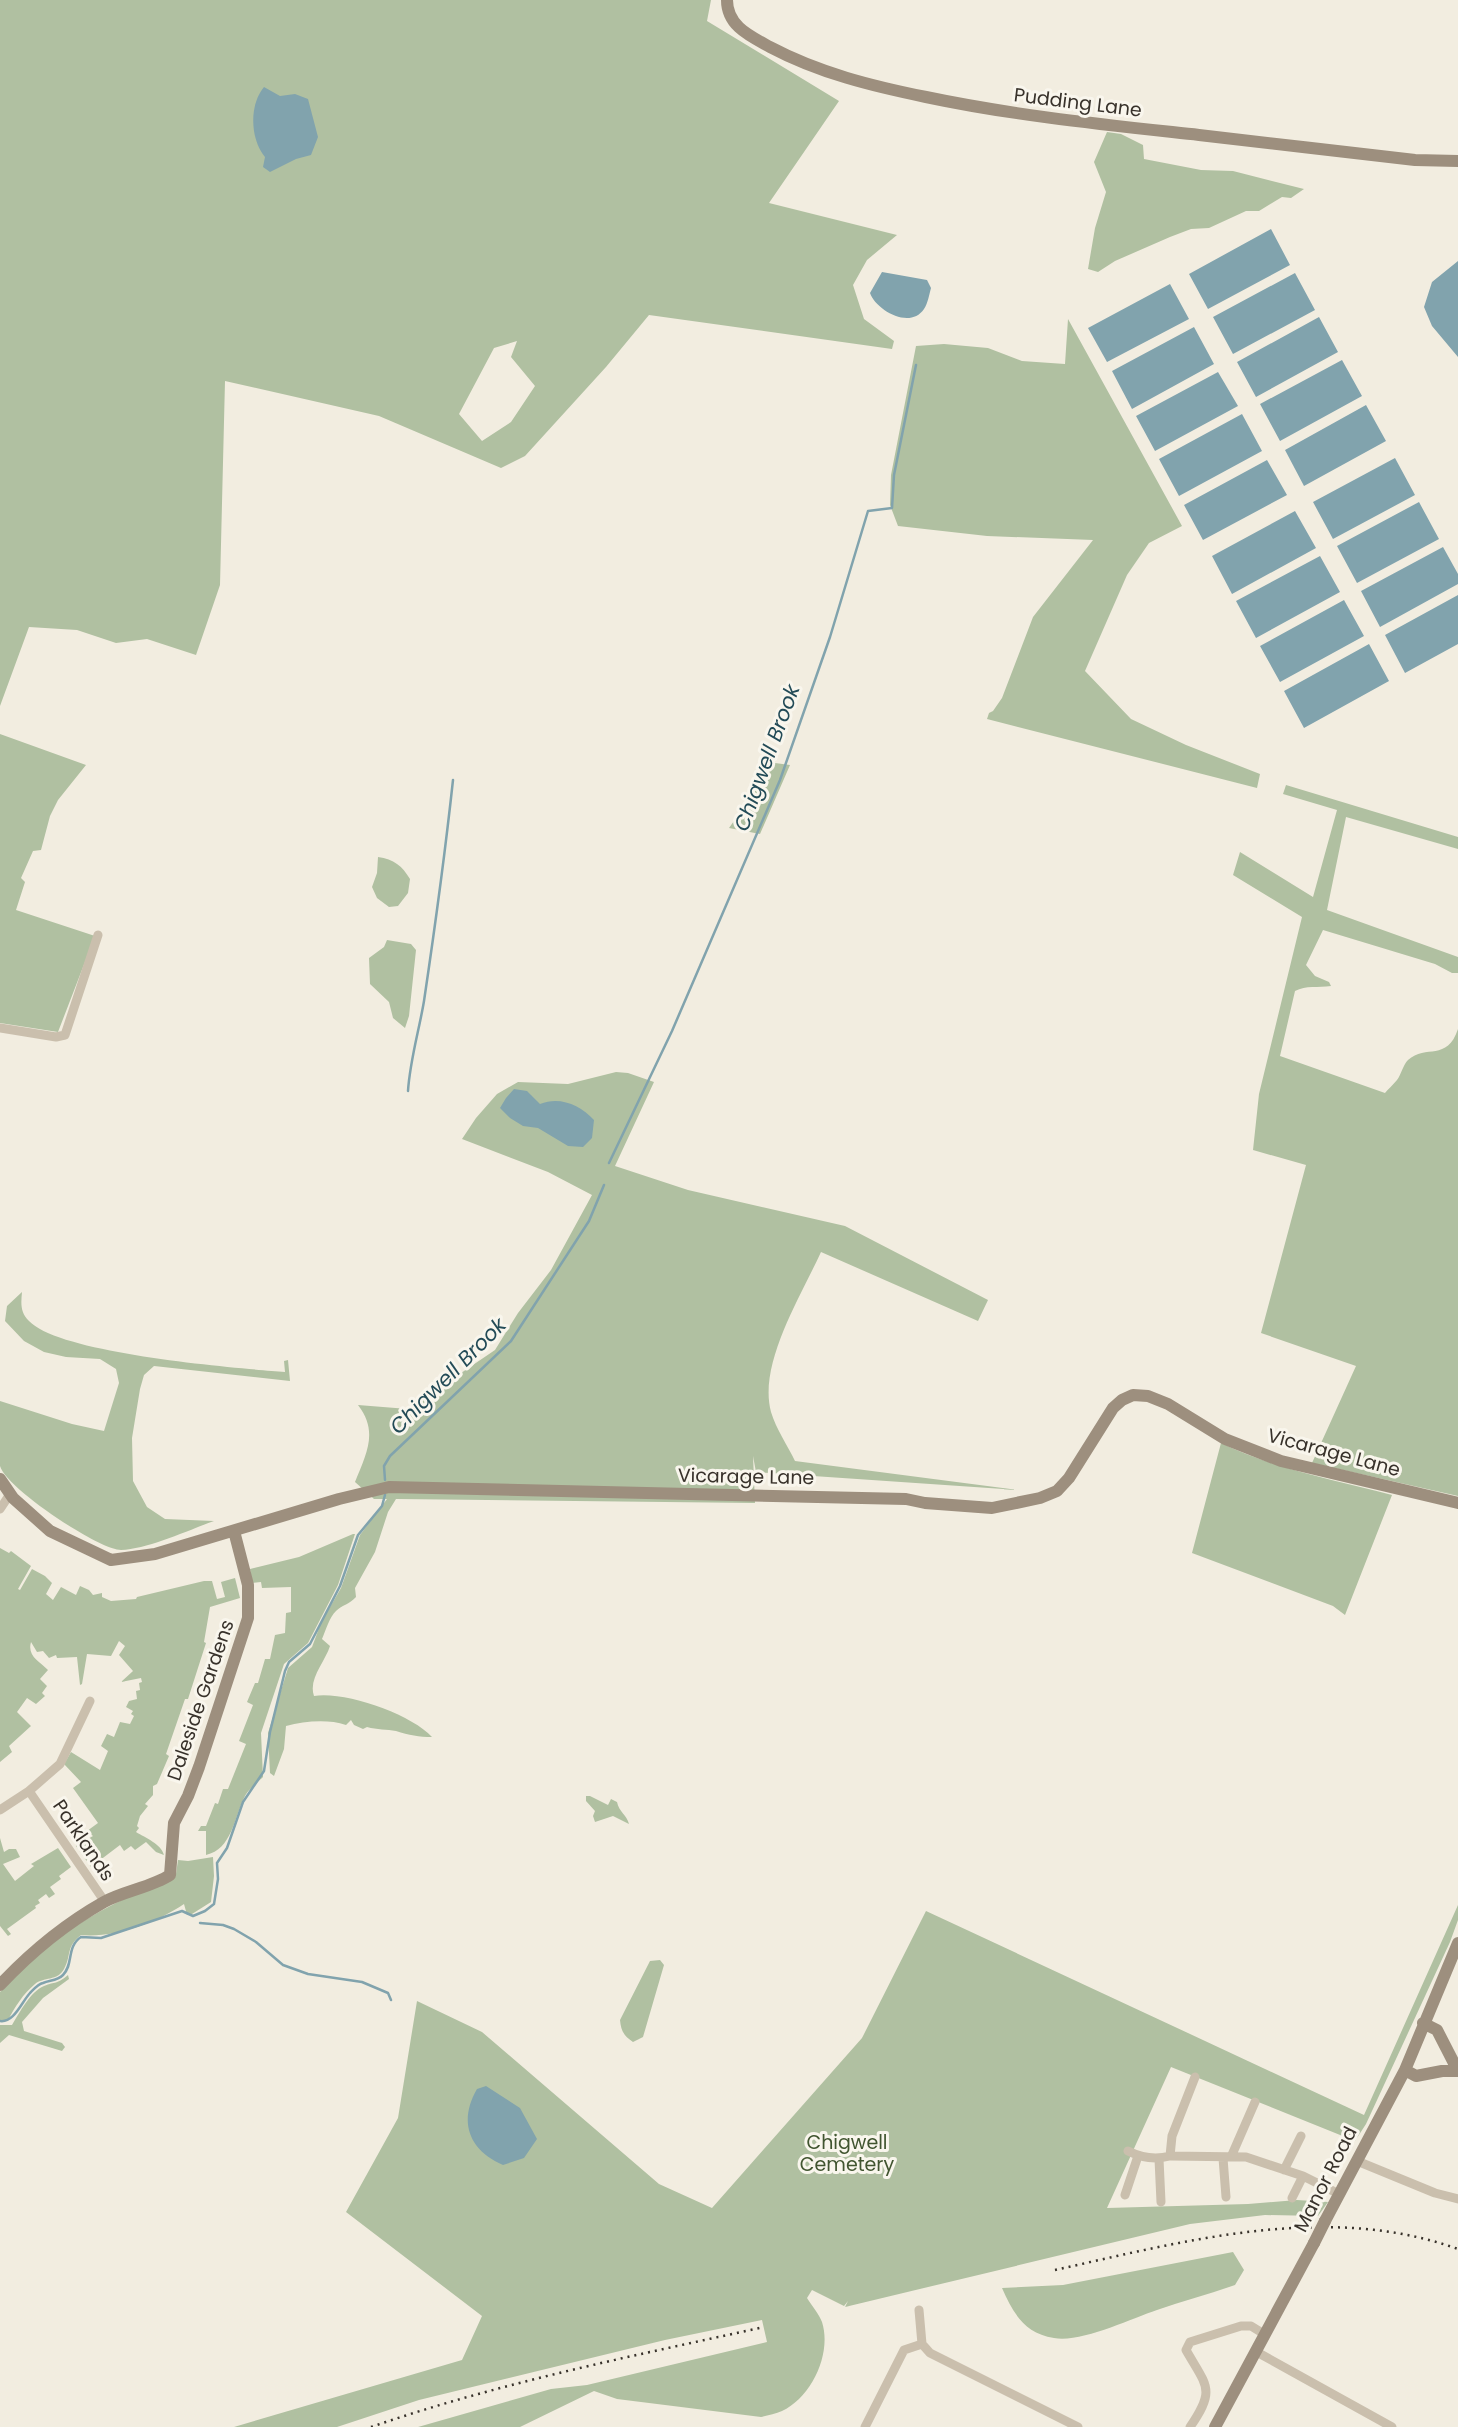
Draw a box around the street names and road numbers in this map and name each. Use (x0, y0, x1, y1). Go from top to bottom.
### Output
street label: Pudding Lane (1012, 81, 1143, 124)
street label: Vicarage Lane (1264, 1422, 1403, 1483)
street label: Vicarage Lane (678, 1462, 814, 1491)
street label: Daleside Gardens (160, 1616, 241, 1784)
street label: Parklands (46, 1794, 121, 1886)
street label: Manor Road (1287, 2122, 1364, 2237)

